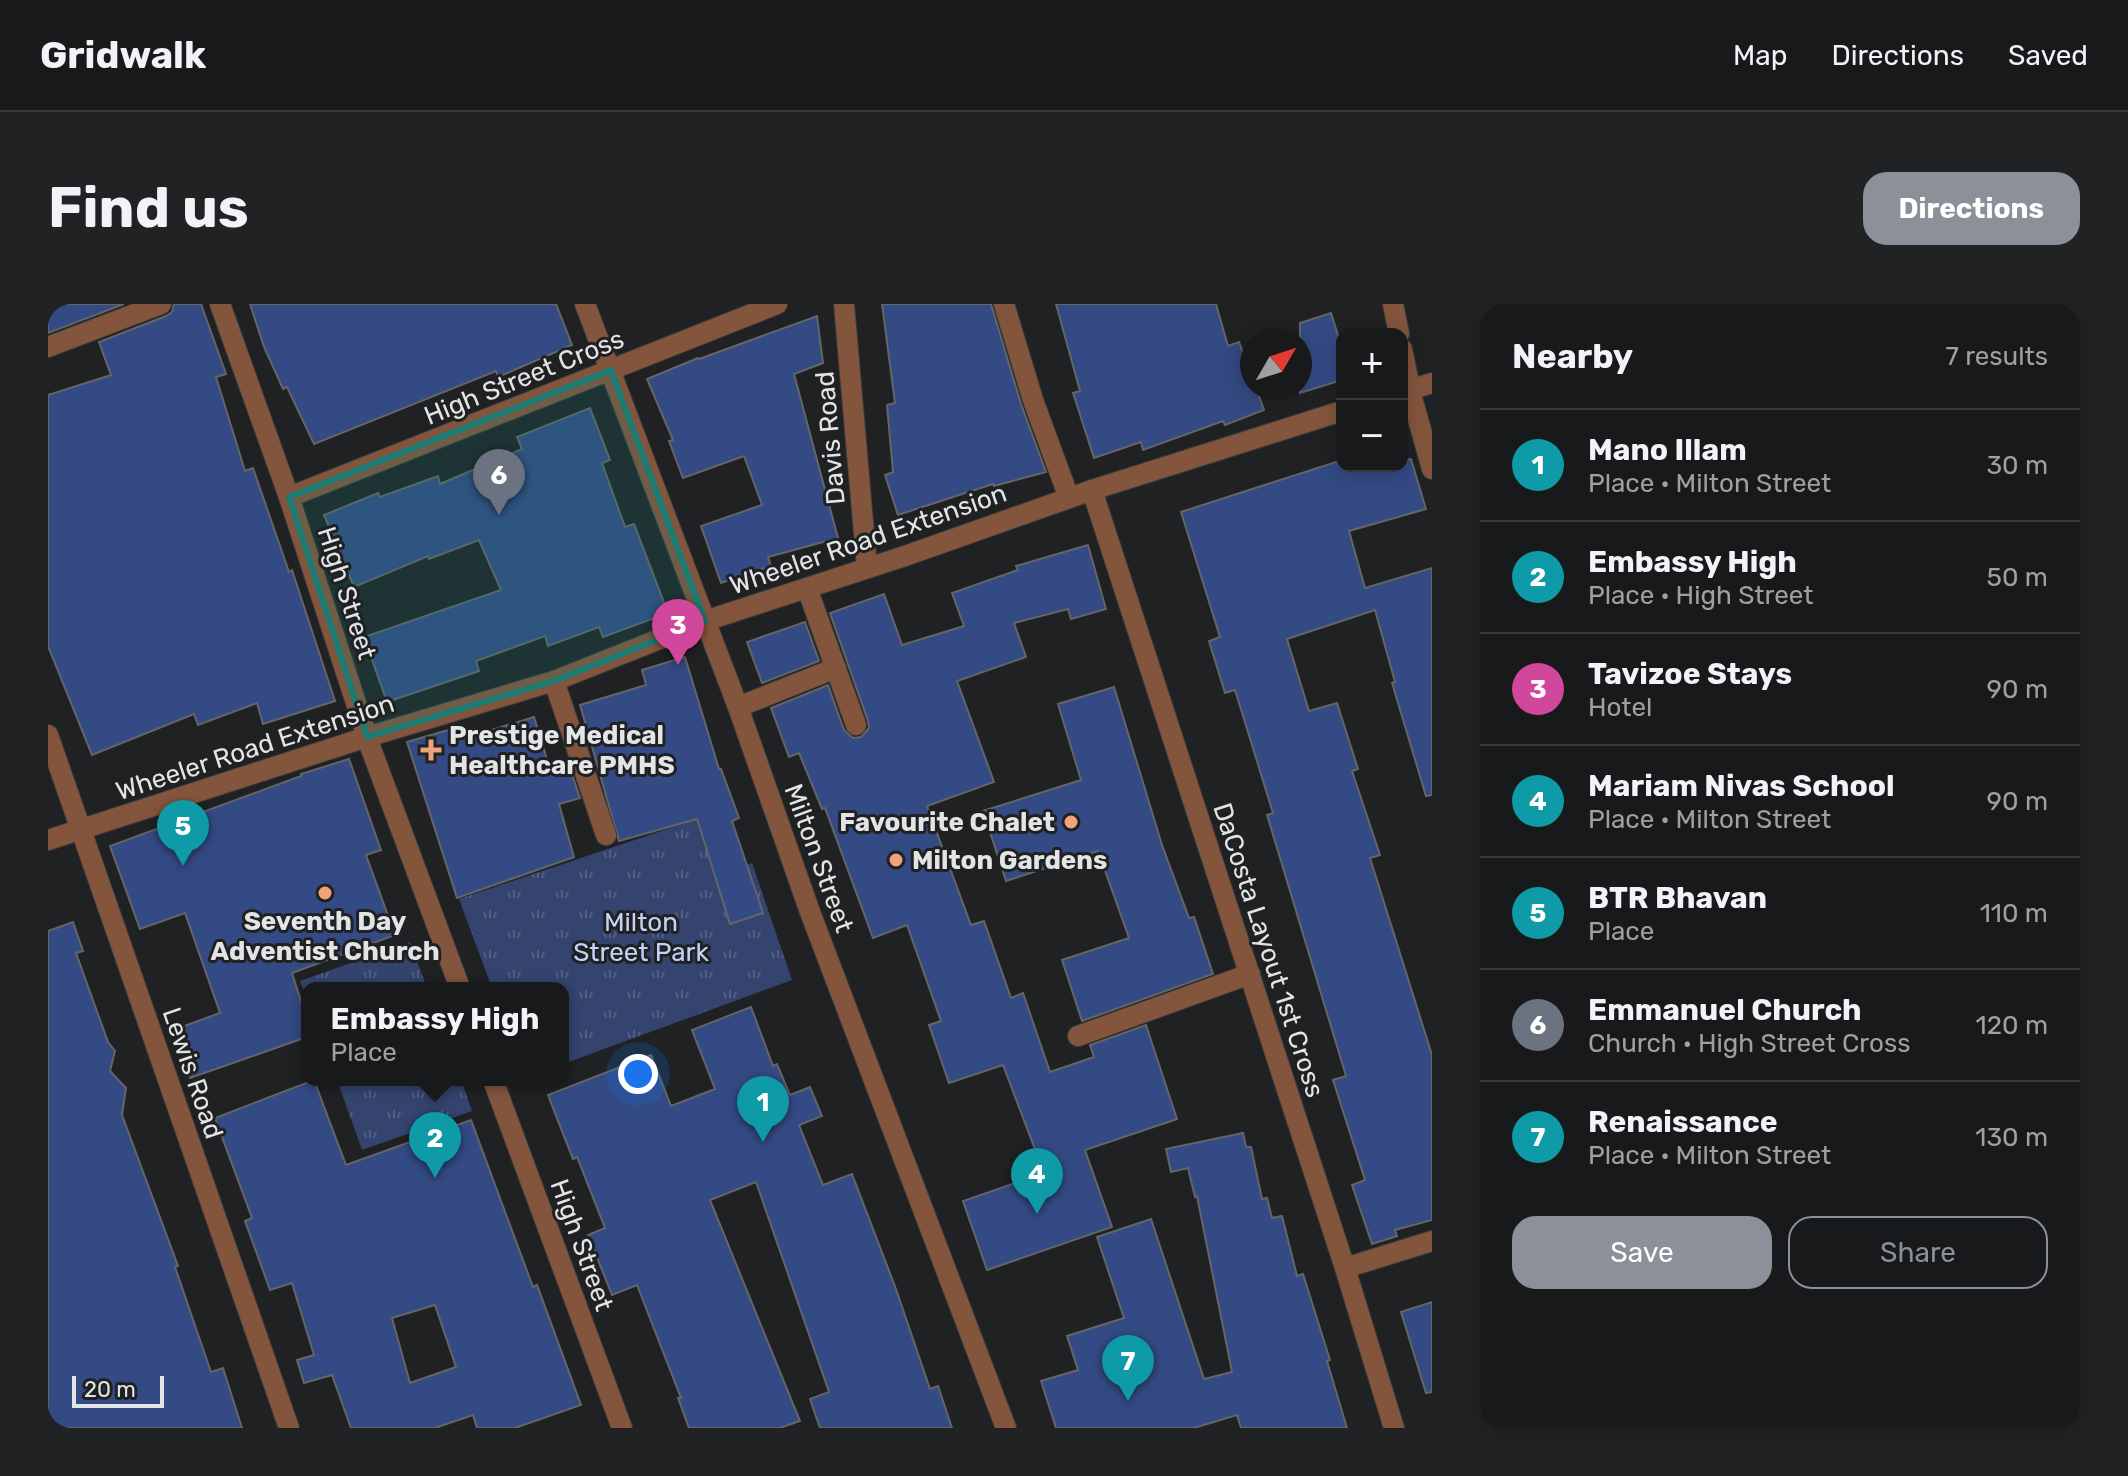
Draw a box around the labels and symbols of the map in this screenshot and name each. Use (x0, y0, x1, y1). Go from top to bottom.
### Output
street label: High Street Cross (420, 323, 629, 432)
north arrow (1240, 328, 1312, 400)
street label: Davis Road (809, 370, 852, 506)
pin: 6 (473, 449, 525, 515)
street label: Wheeler Road Extension (726, 477, 1011, 601)
street label: High Street (310, 523, 383, 663)
pin: 3 (652, 599, 704, 665)
street label: Wheeler Road Extension (112, 688, 398, 807)
place label: Prestige Medical Healthcare PMHS (449, 720, 675, 781)
marker: Prestige Medical Healthcare PMHS (420, 739, 442, 761)
street label: Milton Street (777, 780, 860, 937)
street label: DaCosta Layout 1st Cross (1206, 799, 1331, 1101)
pin: 5 (157, 800, 209, 866)
place label: Favourite Chalet (839, 807, 1055, 838)
marker: Favourite Chalet (1062, 813, 1080, 831)
place label: Milton Gardens (912, 845, 1107, 876)
marker: Milton Gardens (887, 851, 905, 869)
marker: Seventh Day Adventist Church (316, 884, 334, 902)
place label: Seventh Day Adventist Church (210, 906, 440, 967)
park label: Milton Street Park (573, 907, 709, 968)
street label: Lewis Road (156, 1003, 229, 1143)
your location (618, 1054, 658, 1094)
pin: 1 (737, 1076, 789, 1142)
pin: 2 (409, 1112, 461, 1178)
pin: 4 (1011, 1148, 1063, 1214)
street label: High Street (543, 1175, 620, 1315)
pin: 7 (1102, 1335, 1154, 1401)
scale bar (72, 1372, 164, 1408)

